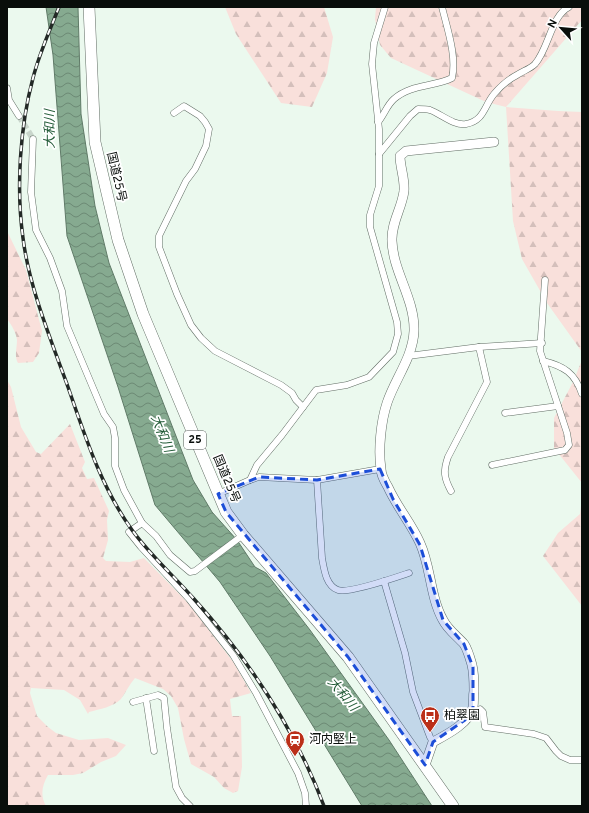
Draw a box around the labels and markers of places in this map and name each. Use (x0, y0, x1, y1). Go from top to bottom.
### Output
bus stop icon: 柏翠園 (419, 705, 441, 733)
place label: 柏翠園 (444, 708, 480, 724)
station icon: 河内堅上 (284, 729, 306, 757)
place label: 河内堅上 (309, 732, 357, 748)

